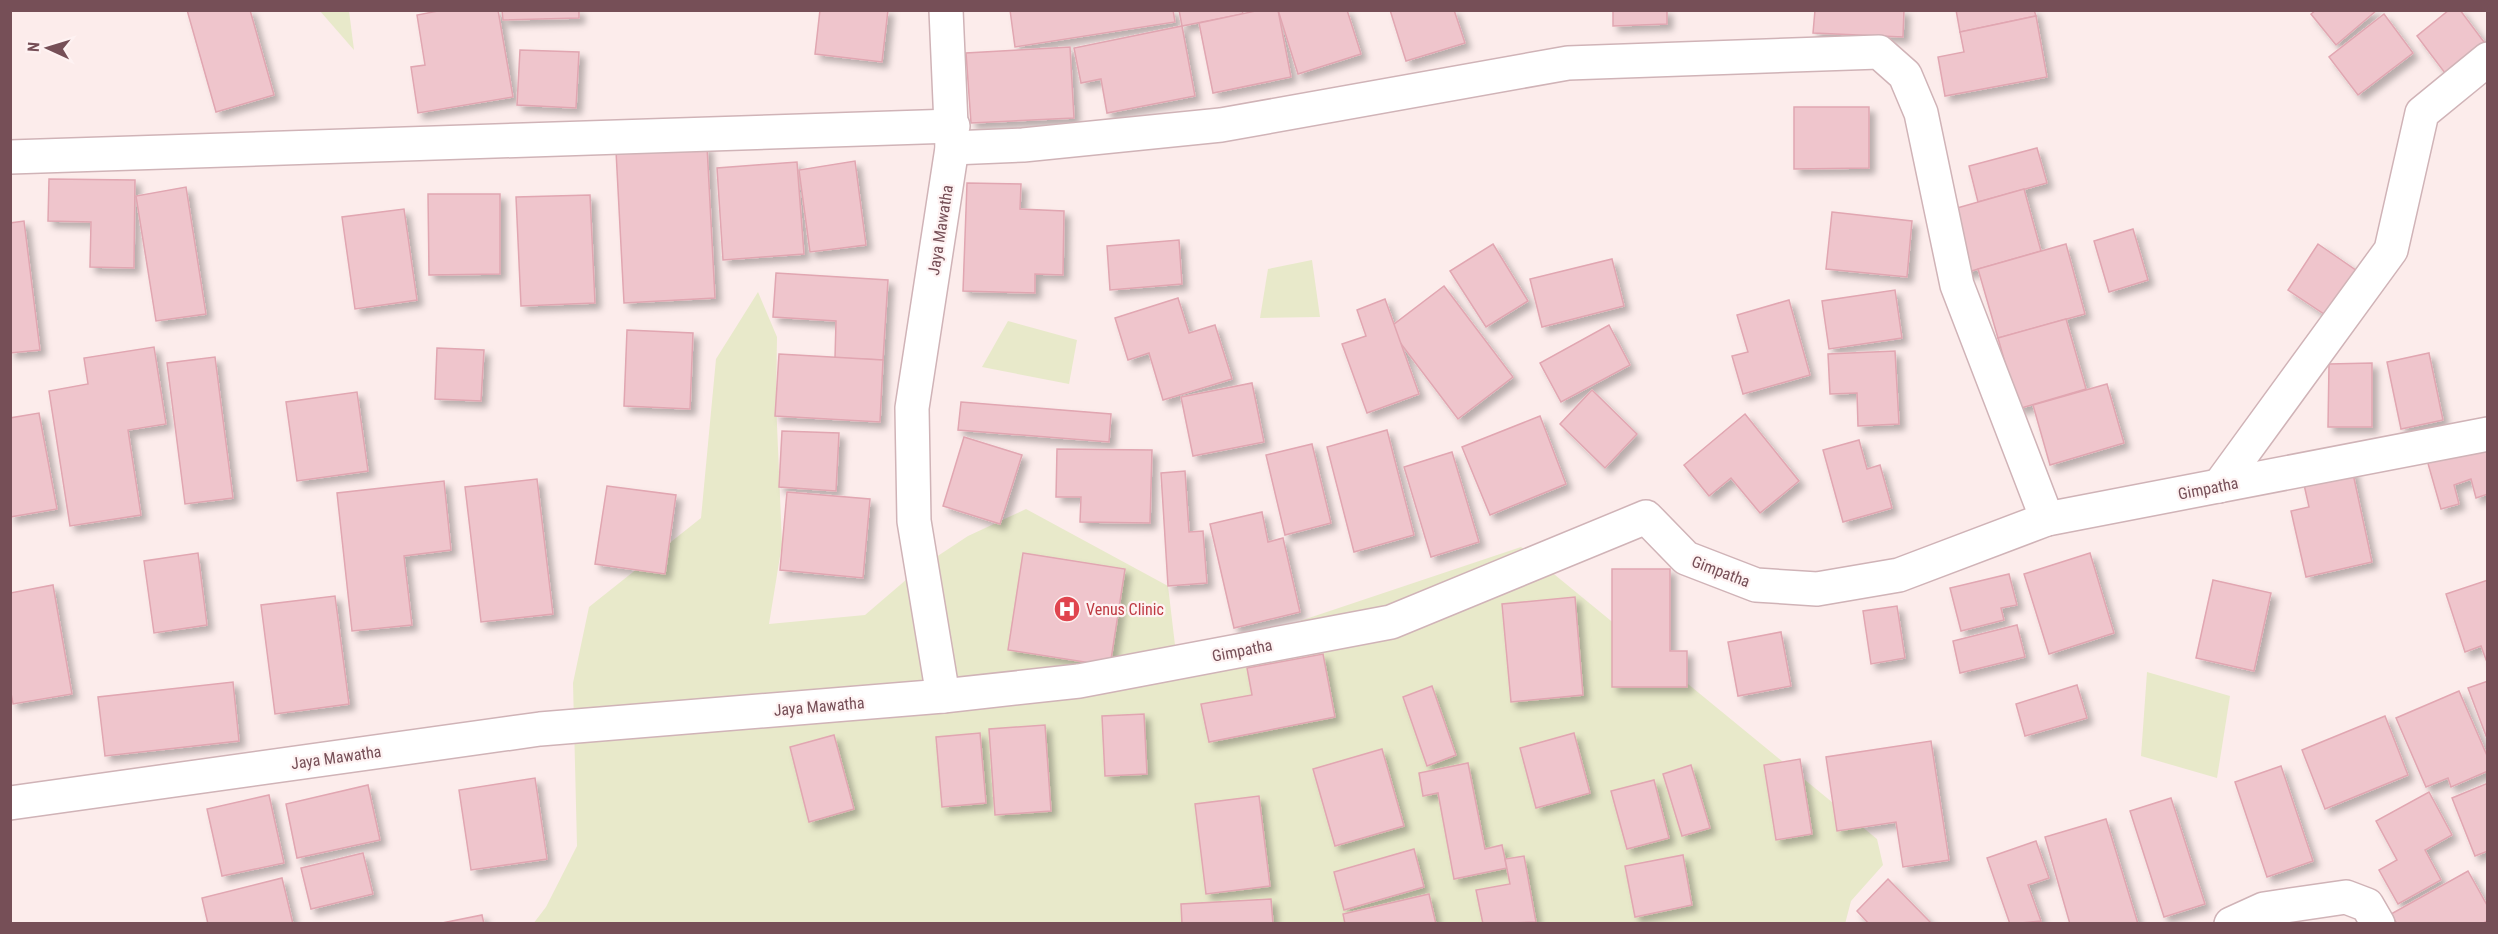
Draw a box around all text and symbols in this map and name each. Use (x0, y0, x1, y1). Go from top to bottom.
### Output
north arrow (18, 18, 78, 78)
text: N (24, 41, 43, 53)
street label: Jaya Mawatha (924, 184, 957, 277)
street label: Gimpatha (2176, 473, 2240, 504)
street label: Gimpatha (1689, 552, 1753, 591)
hospital icon: Venus Clinic (1052, 594, 1082, 624)
place label: Venus Clinic (1086, 600, 1164, 619)
street label: Gimpatha (1210, 635, 1274, 666)
street label: Jaya Mawatha (773, 693, 865, 720)
street label: Jaya Mawatha (290, 742, 383, 773)

